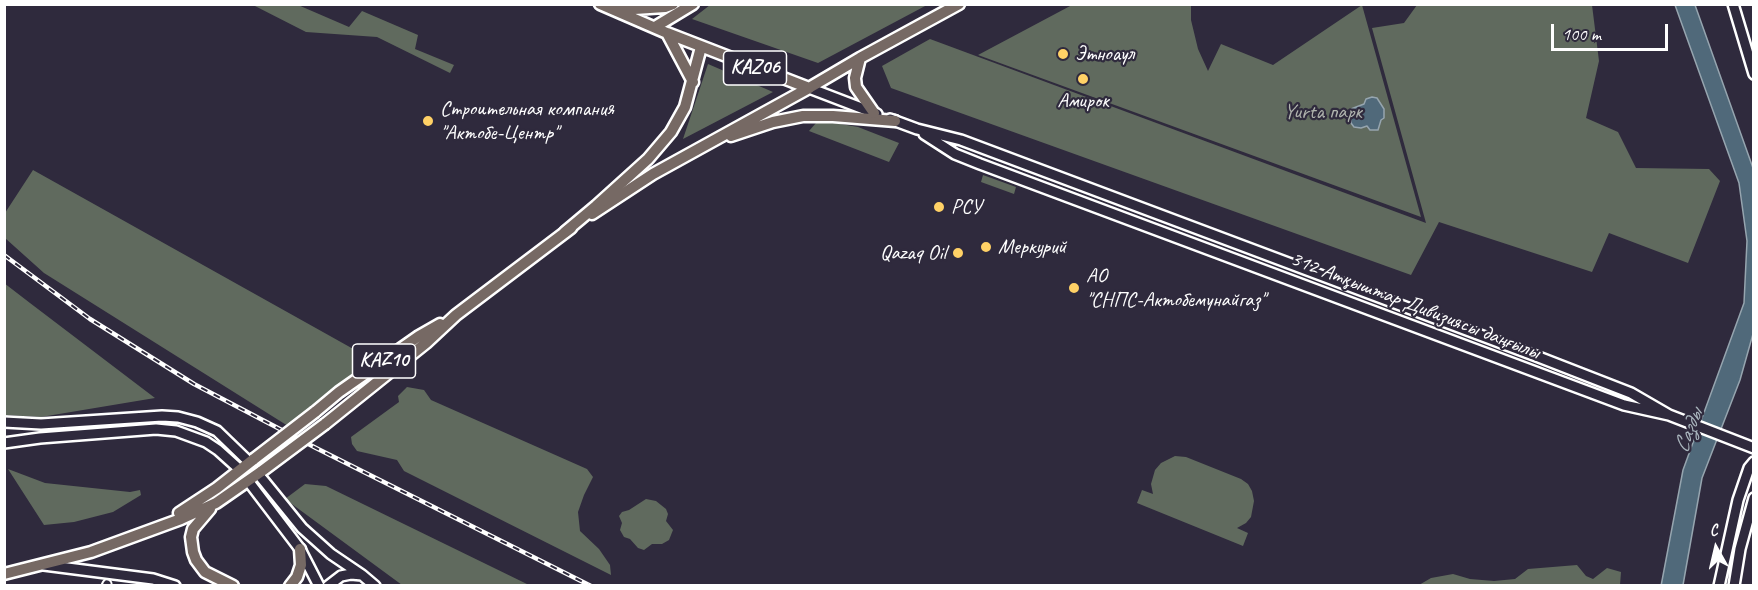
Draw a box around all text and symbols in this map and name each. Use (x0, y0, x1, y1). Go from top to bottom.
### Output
scale bar (1554, 12, 1671, 50)
text: 100 m (1562, 23, 1601, 45)
place label: Этноаул (1075, 41, 1134, 67)
marker: Этноаул (1056, 47, 1070, 61)
road number: KАZ06 (724, 51, 786, 85)
marker: Амирок (1076, 72, 1090, 86)
place label: Амирок (1057, 88, 1109, 114)
place label: Строительная компания "Актобе-Центр" (440, 96, 614, 146)
park label: Yurta парк (1284, 99, 1362, 125)
marker: Строительная компания "Актобе-Центр" (421, 114, 435, 128)
place label: РСУ (951, 194, 982, 220)
marker: РСУ (932, 200, 946, 214)
place label: Меркурий (998, 234, 1066, 260)
place label: Qazaq Oil (880, 240, 946, 266)
marker: Меркурий (979, 240, 993, 254)
marker: Qazaq Oil (951, 246, 965, 260)
street label: 312 Атқыштар Дивизиясы даңғылы (1287, 247, 1543, 365)
place label: АО "СНПС-Актобемунайгаз" (1086, 263, 1265, 313)
marker: АО "СНПС-Актобемунайгаз" (1067, 281, 1081, 295)
road number: KAZ10 (352, 344, 416, 378)
water label: Сазды (1669, 405, 1709, 457)
north arrow (1686, 518, 1746, 578)
text: С (1708, 520, 1719, 541)

